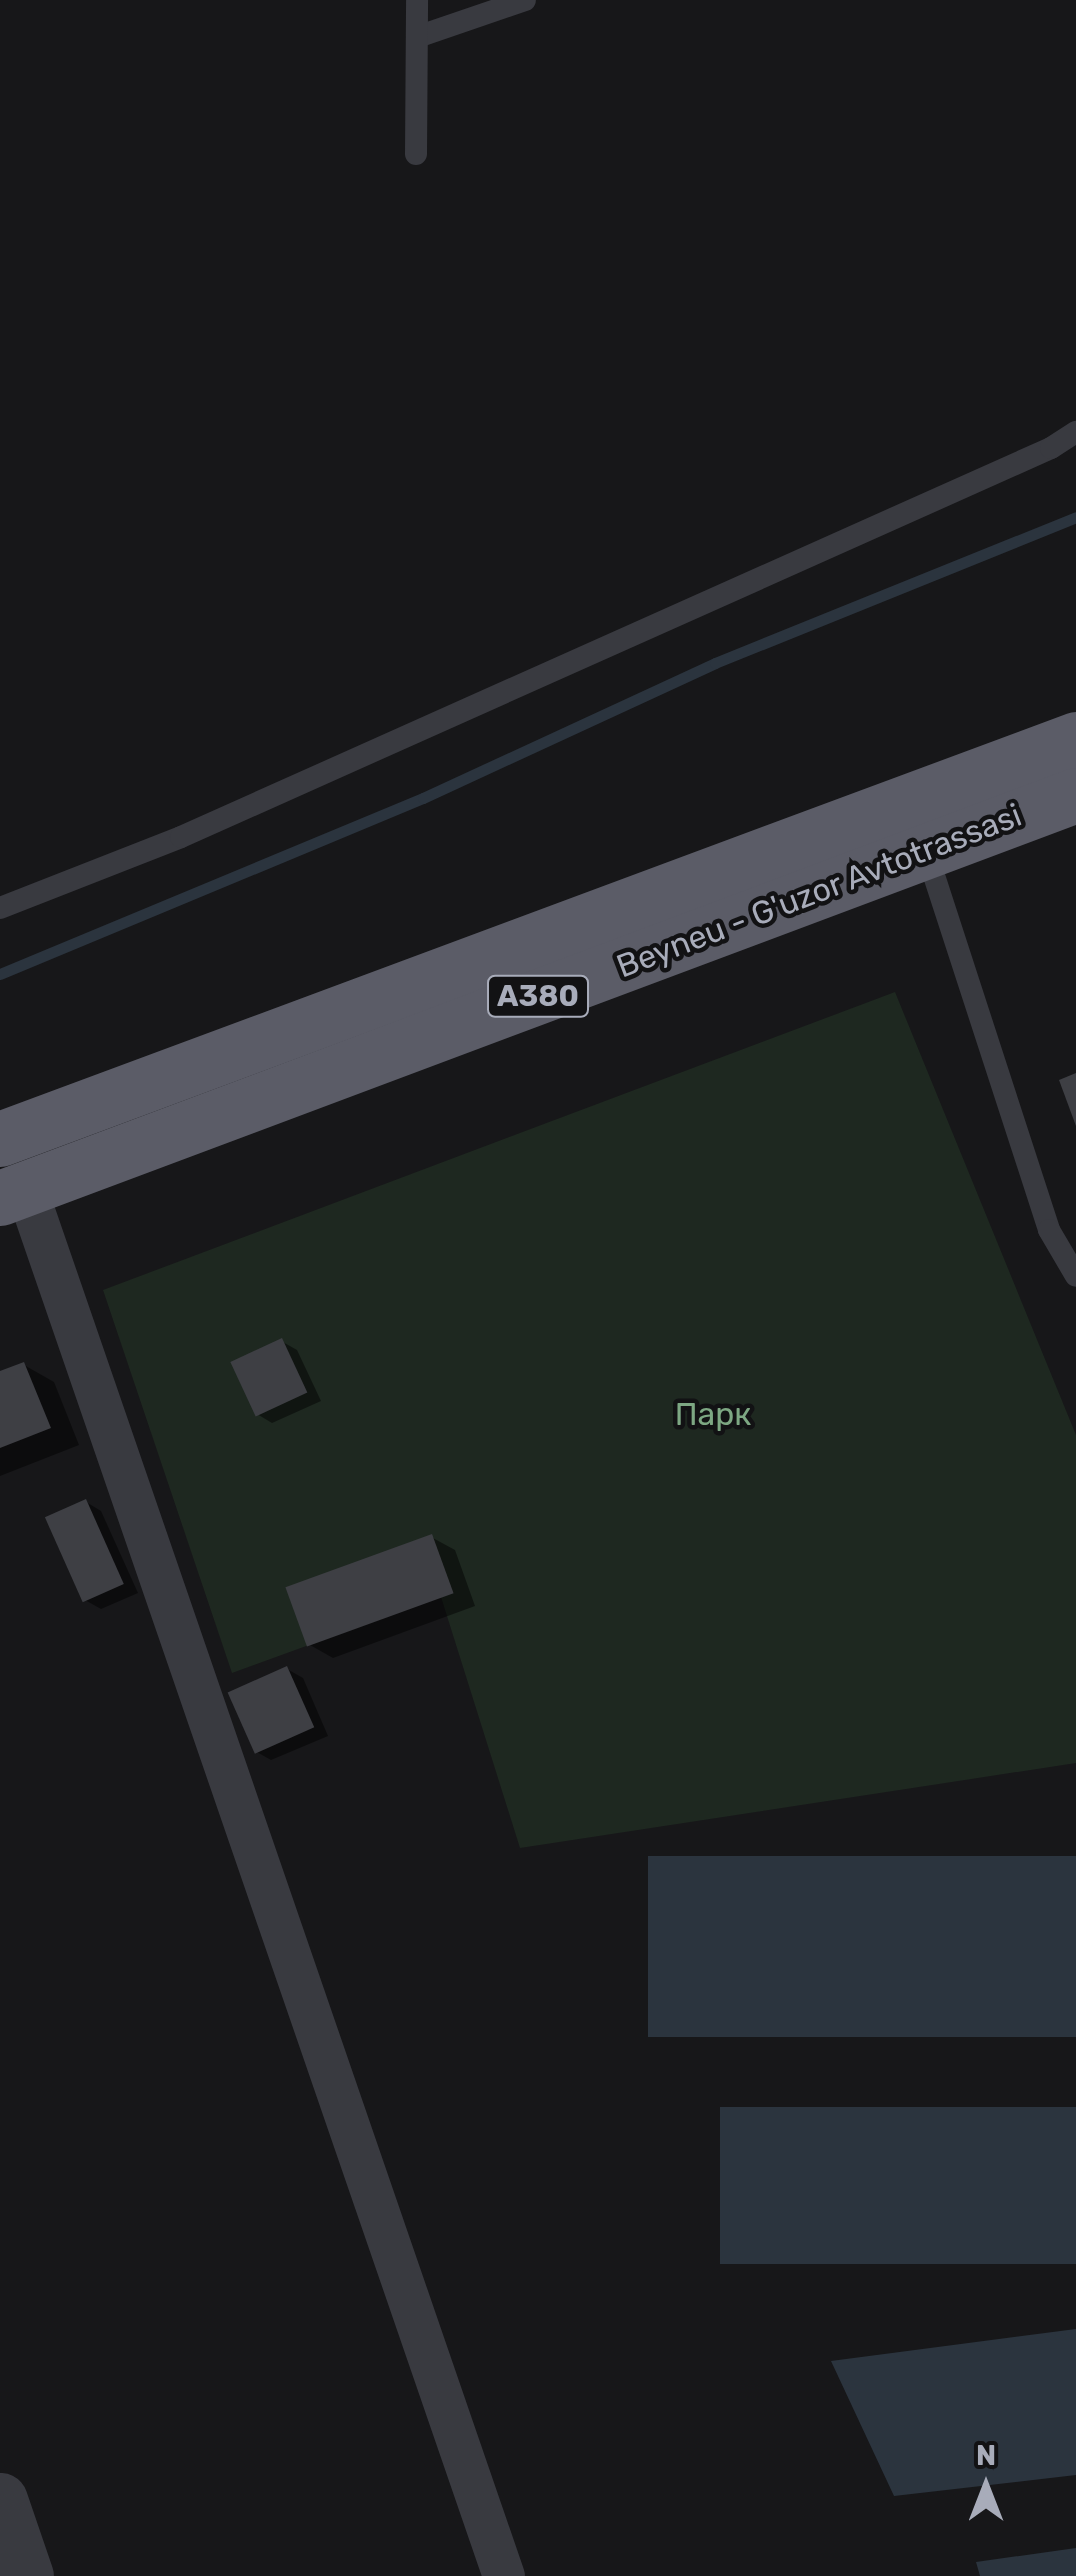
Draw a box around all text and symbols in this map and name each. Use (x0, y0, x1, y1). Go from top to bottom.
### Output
street label: Beyneu - G'uzor Avtotrassasi (611, 796, 1027, 986)
road number: A380 (486, 971, 590, 1021)
park label: Парк (675, 1395, 751, 1433)
north arrow (936, 2436, 1036, 2536)
text: N (976, 2439, 996, 2472)

